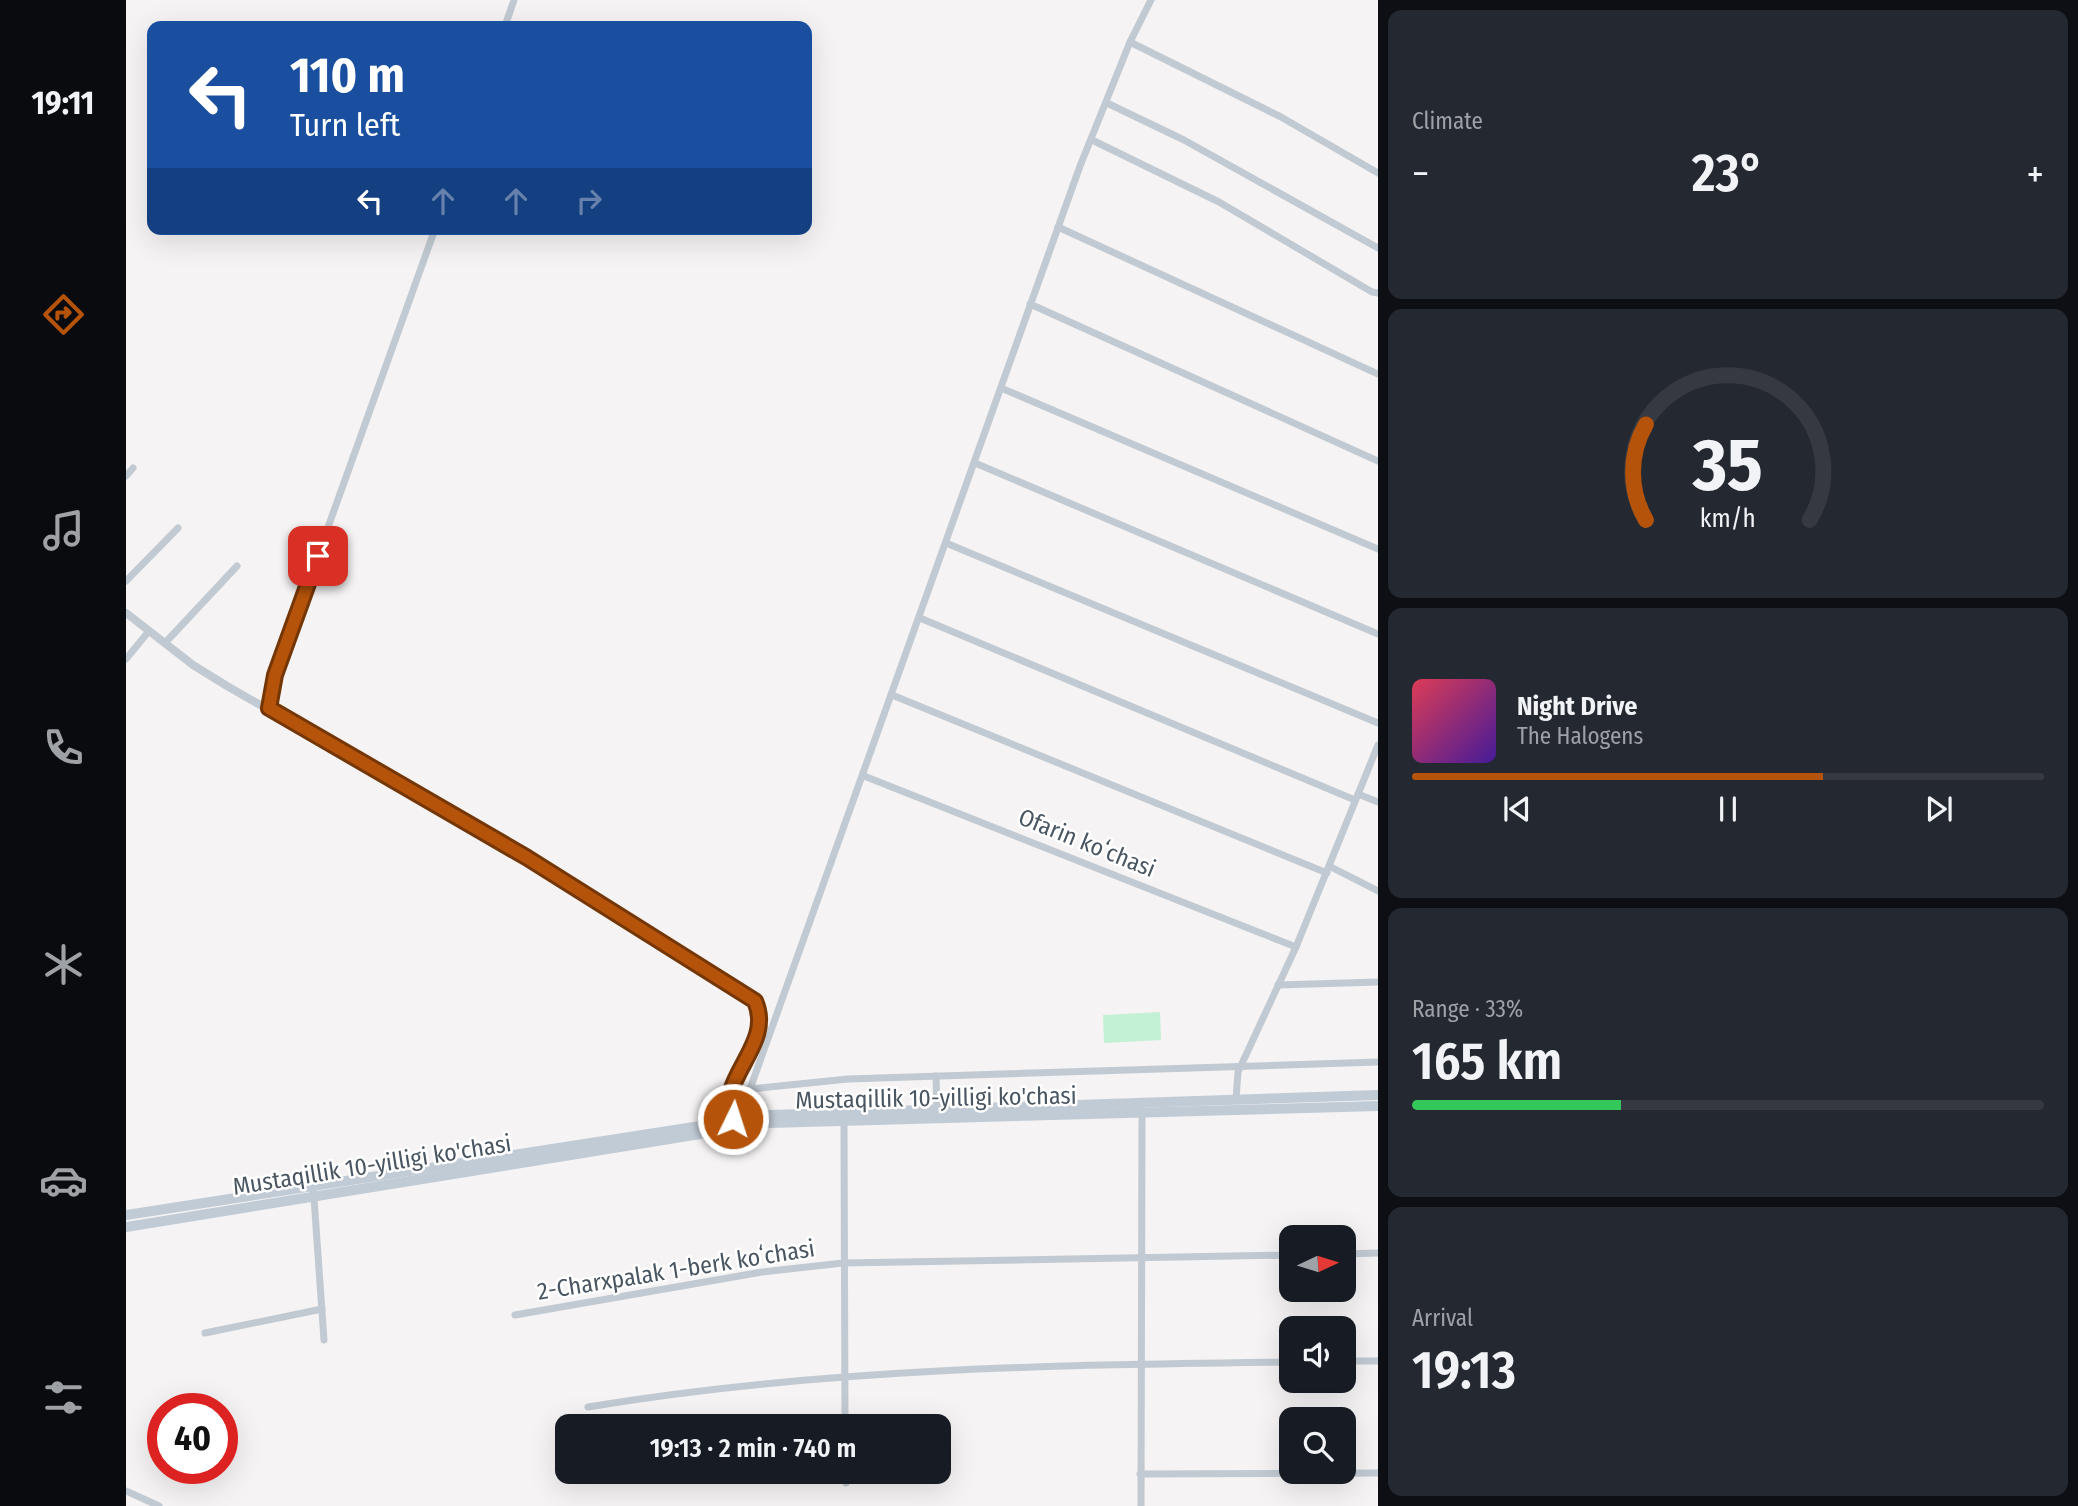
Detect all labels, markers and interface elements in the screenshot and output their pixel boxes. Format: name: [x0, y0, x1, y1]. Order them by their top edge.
text: 110 m: [290, 46, 405, 105]
icon: left: [175, 49, 266, 140]
text: 19:11: [32, 84, 94, 122]
text: Turn left: [290, 106, 400, 144]
text: Climate: [1412, 107, 1483, 135]
text: 23°: [1692, 142, 1764, 205]
text: −: [1412, 151, 1429, 197]
text: +: [2027, 151, 2044, 197]
icon: left: [351, 182, 389, 220]
icon: ahead: [424, 182, 462, 220]
icon: ahead: [497, 182, 535, 220]
icon: right: [570, 182, 608, 220]
icon: directions: [39, 290, 88, 339]
text: 35: [1692, 422, 1763, 509]
text: km/h: [1700, 504, 1756, 534]
icon: music: [39, 506, 88, 555]
pin: [288, 526, 348, 586]
icon: arrive: [299, 537, 337, 575]
text: Night Drive: [1517, 691, 1637, 722]
text: The Halogens: [1517, 722, 1643, 750]
icon: phone: [39, 723, 88, 772]
icon: previous: [1498, 790, 1536, 828]
icon: pause: [1709, 790, 1747, 828]
icon: next: [1920, 790, 1958, 828]
street label: Ofarin koʻchasi: [1014, 803, 1160, 883]
icon: climate: [39, 940, 88, 989]
text: Range · 33%: [1412, 995, 1523, 1023]
text: 165 km: [1412, 1030, 1562, 1093]
position arrow: [696, 1082, 770, 1156]
street label: Mustaqillik 10-yilligi ko'chasi: [795, 1082, 1077, 1114]
street label: Mustaqillik 10-yilligi ko'chasi: [231, 1129, 513, 1201]
icon: car: [39, 1156, 88, 1205]
north arrow: [1279, 1225, 1356, 1302]
map controls: [1279, 1225, 1356, 1484]
street label: 2-Charxpalak 1-berk koʻchasi: [535, 1234, 817, 1306]
text: Arrival: [1412, 1304, 1473, 1332]
button: sound: [1279, 1316, 1356, 1393]
text: 19:13: [1412, 1339, 1516, 1402]
icon: filters: [39, 1373, 88, 1422]
speed limit sign: 40: [147, 1393, 238, 1484]
button: search: [1279, 1407, 1356, 1484]
text: 19:13 · 2 min · 740 m: [650, 1433, 856, 1464]

